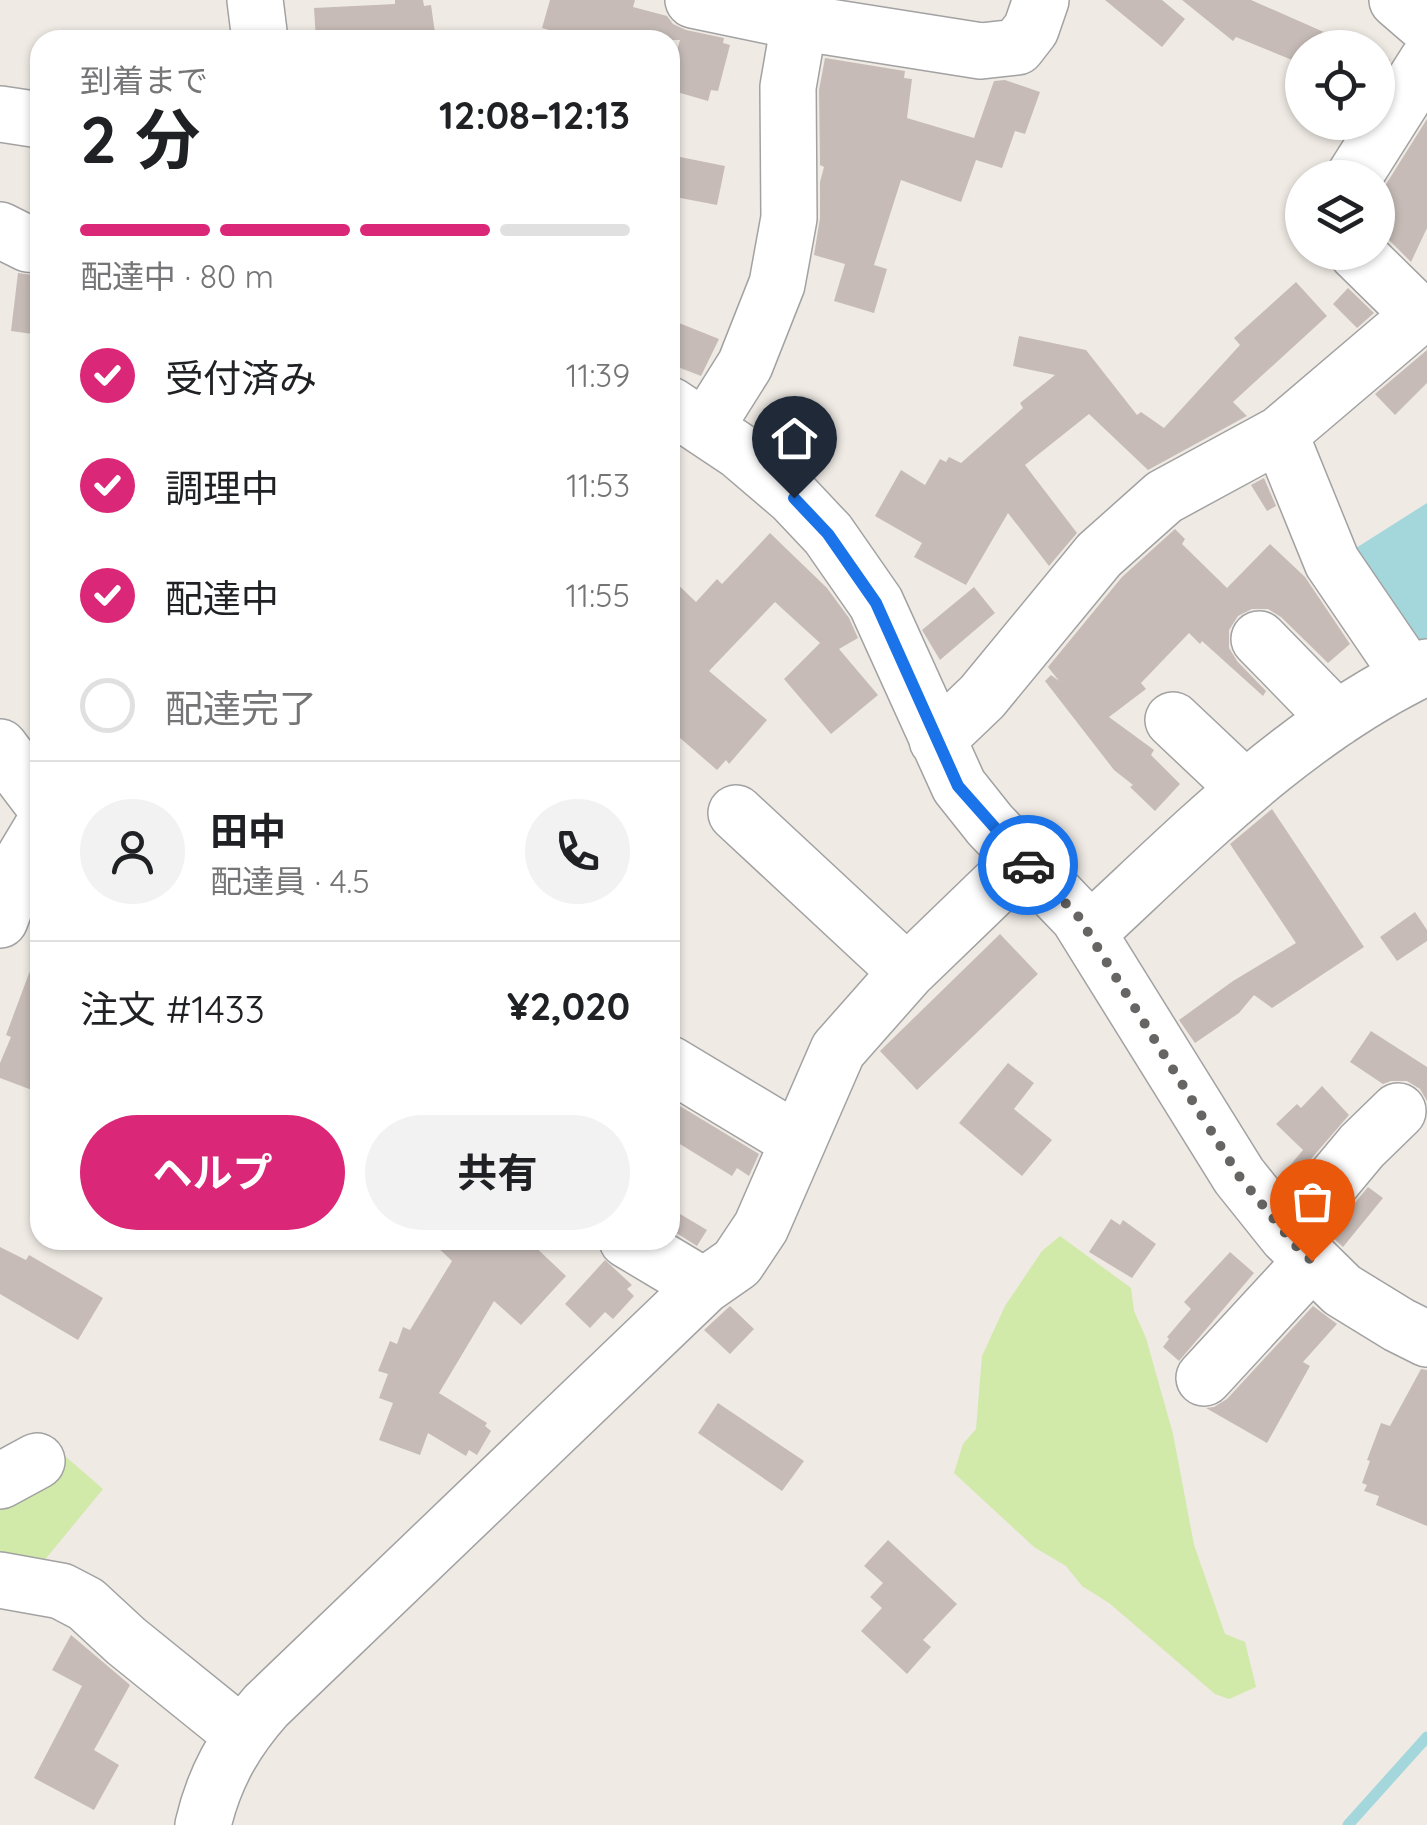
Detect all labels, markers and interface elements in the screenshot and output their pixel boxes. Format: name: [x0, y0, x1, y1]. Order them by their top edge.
map controls: [1285, 30, 1395, 270]
button: locate: [1285, 30, 1395, 140]
text: 到着まで: [80, 60, 208, 100]
text: 12:08–12:13: [439, 91, 630, 139]
text: 2 分: [80, 98, 200, 179]
button: layers: [1285, 160, 1395, 270]
text: 配達中 · 80 m: [80, 256, 274, 296]
icon: check: [80, 348, 135, 403]
text: 受付済み: [165, 354, 317, 402]
text: 11:39: [566, 355, 630, 395]
pin: [752, 396, 837, 499]
icon: home: [767, 411, 822, 466]
icon: check: [80, 458, 135, 513]
text: 調理中: [165, 464, 279, 512]
text: 11:53: [566, 465, 630, 505]
icon: check: [80, 568, 135, 623]
text: 配達中: [165, 574, 279, 622]
text: 11:55: [565, 575, 630, 615]
text: 配達完了: [165, 684, 317, 732]
button: person: [80, 799, 185, 904]
button: phone: [525, 799, 630, 904]
text: 田中: [210, 807, 286, 855]
courier: [978, 815, 1078, 915]
icon: car: [1001, 838, 1056, 893]
text: 配達員 · 4.5: [210, 861, 370, 901]
text: ¥2,020: [507, 982, 630, 1030]
text: 注文 #1433: [80, 985, 265, 1033]
button: ヘルプ: [80, 1115, 345, 1230]
button: 共有: [365, 1115, 630, 1230]
pin: [1270, 1159, 1355, 1262]
icon: bag: [1285, 1174, 1340, 1229]

